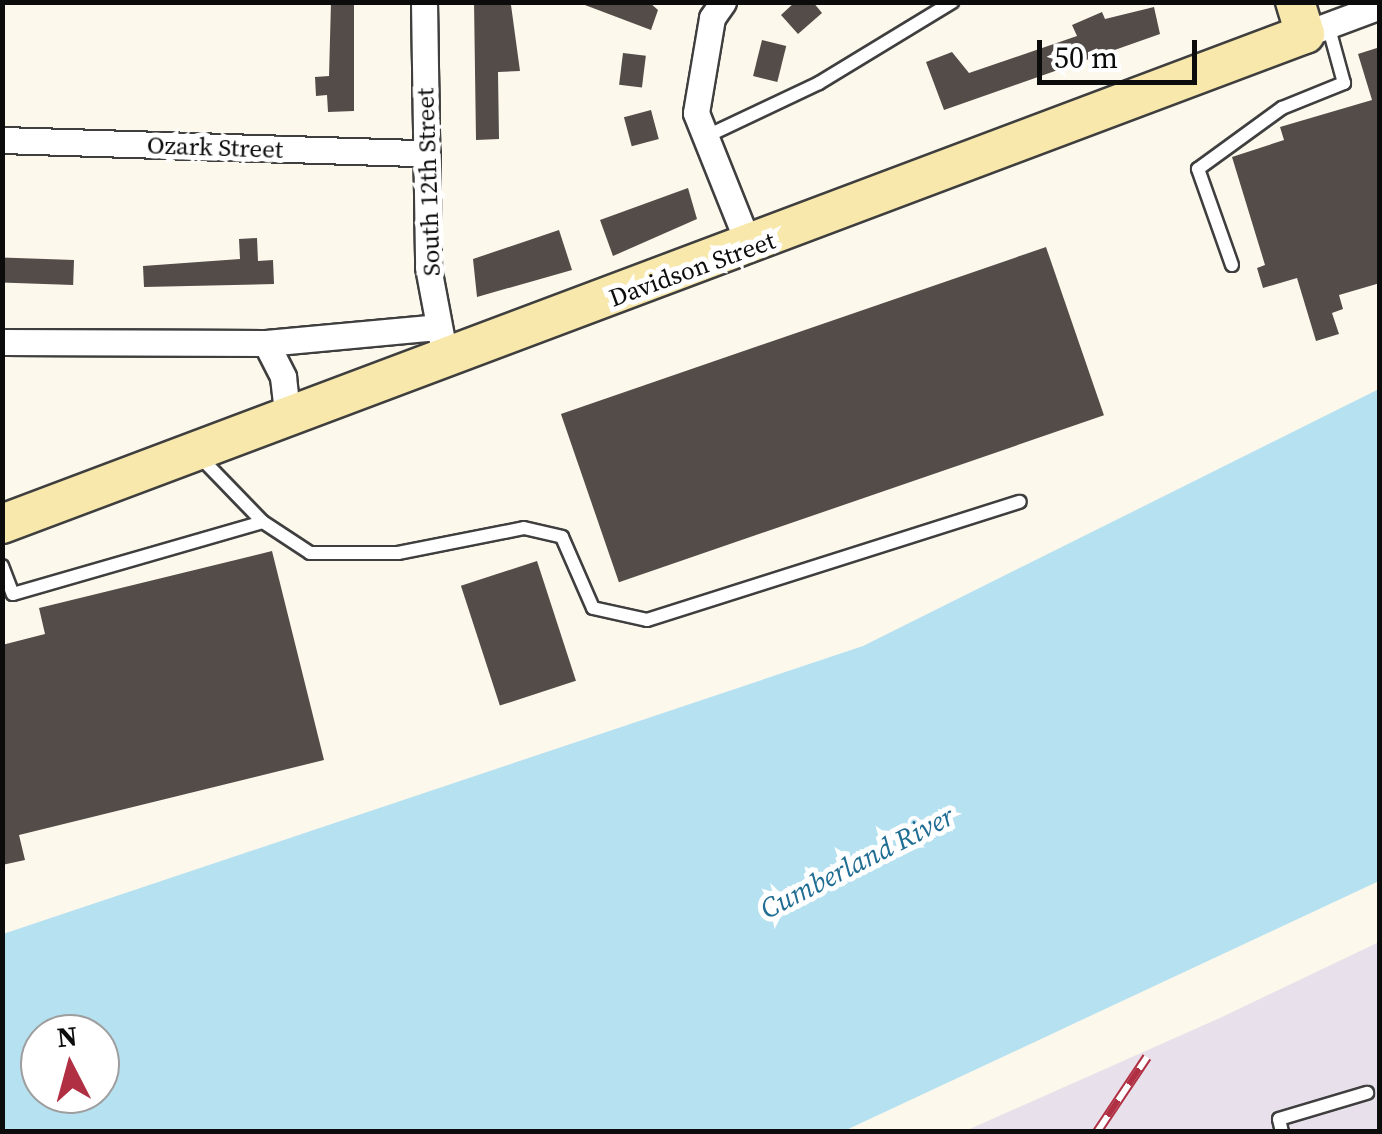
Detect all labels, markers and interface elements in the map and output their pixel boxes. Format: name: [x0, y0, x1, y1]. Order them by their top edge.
scale bar: [1042, 20, 1202, 82]
text: 50 m: [1054, 37, 1118, 78]
street label: South 12th Street: [410, 87, 446, 277]
street label: Ozark Street: [146, 130, 284, 164]
street label: Davidson Street: [605, 225, 779, 313]
water label: Cumberland River: [755, 799, 959, 925]
north arrow: [20, 1014, 120, 1114]
text: N: [55, 1016, 79, 1056]

